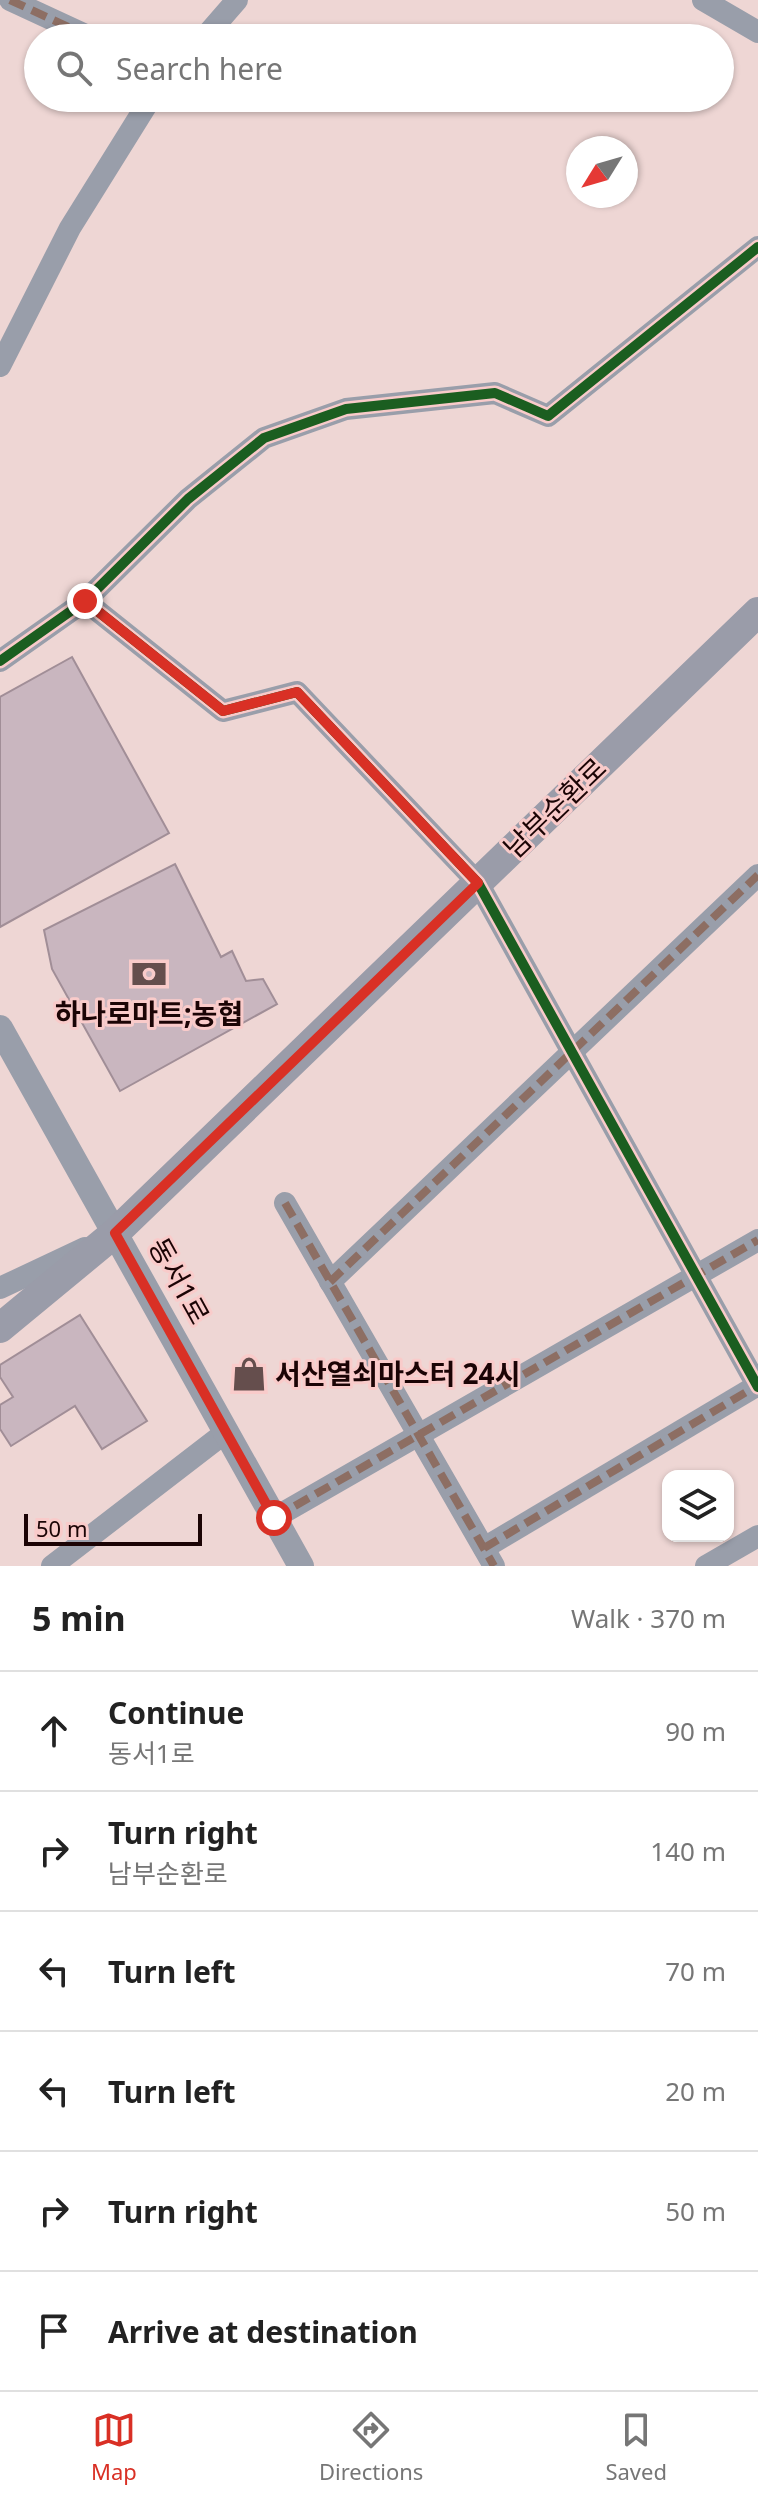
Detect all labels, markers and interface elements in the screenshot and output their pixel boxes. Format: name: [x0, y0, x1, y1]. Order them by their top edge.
search box: [24, 24, 734, 112]
icon: search: [52, 46, 96, 90]
text: Search here: [116, 48, 283, 89]
north arrow: [566, 136, 638, 208]
route end: [67, 583, 103, 619]
street label: 남부순환로: [495, 749, 614, 866]
bank icon: 하나로마트;농협: [130, 955, 168, 993]
place label: 하나로마트;농협: [55, 994, 243, 1032]
street label: 동서1로: [141, 1231, 219, 1331]
place label: 서산열쇠마스터 24시: [275, 1354, 520, 1392]
shop icon: 서산열쇠마스터 24시: [230, 1355, 268, 1393]
map controls: [662, 1470, 734, 1542]
button: layers: [662, 1470, 734, 1542]
route start: [256, 1500, 292, 1536]
scale bar: [24, 1510, 202, 1546]
text: 50 m: [36, 1513, 87, 1543]
text: 5 min: [32, 1595, 126, 1641]
text: Walk · 370 m: [571, 1600, 726, 1636]
text: Continue: [108, 1692, 244, 1733]
icon: ahead: [32, 1709, 76, 1753]
text: 90 m: [665, 1713, 726, 1749]
text: 동서1로: [108, 1735, 195, 1771]
text: Turn right: [108, 1812, 258, 1853]
icon: right: [32, 1829, 76, 1873]
text: 140 m: [650, 1833, 726, 1869]
text: 남부순환로: [108, 1855, 228, 1891]
icon: left: [32, 1949, 76, 1993]
text: Turn left: [108, 1951, 236, 1992]
text: 70 m: [665, 1953, 726, 1989]
icon: left: [32, 2069, 76, 2113]
text: Turn left: [108, 2071, 236, 2112]
text: 20 m: [665, 2073, 726, 2109]
icon: right: [32, 2189, 76, 2233]
text: Turn right: [108, 2191, 258, 2232]
text: 50 m: [665, 2193, 726, 2229]
icon: arrive: [32, 2309, 76, 2353]
text: Arrive at destination: [108, 2311, 418, 2352]
tab: Map: [91, 2408, 137, 2486]
tab: Directions: [319, 2408, 423, 2486]
tab: Saved: [605, 2408, 667, 2486]

